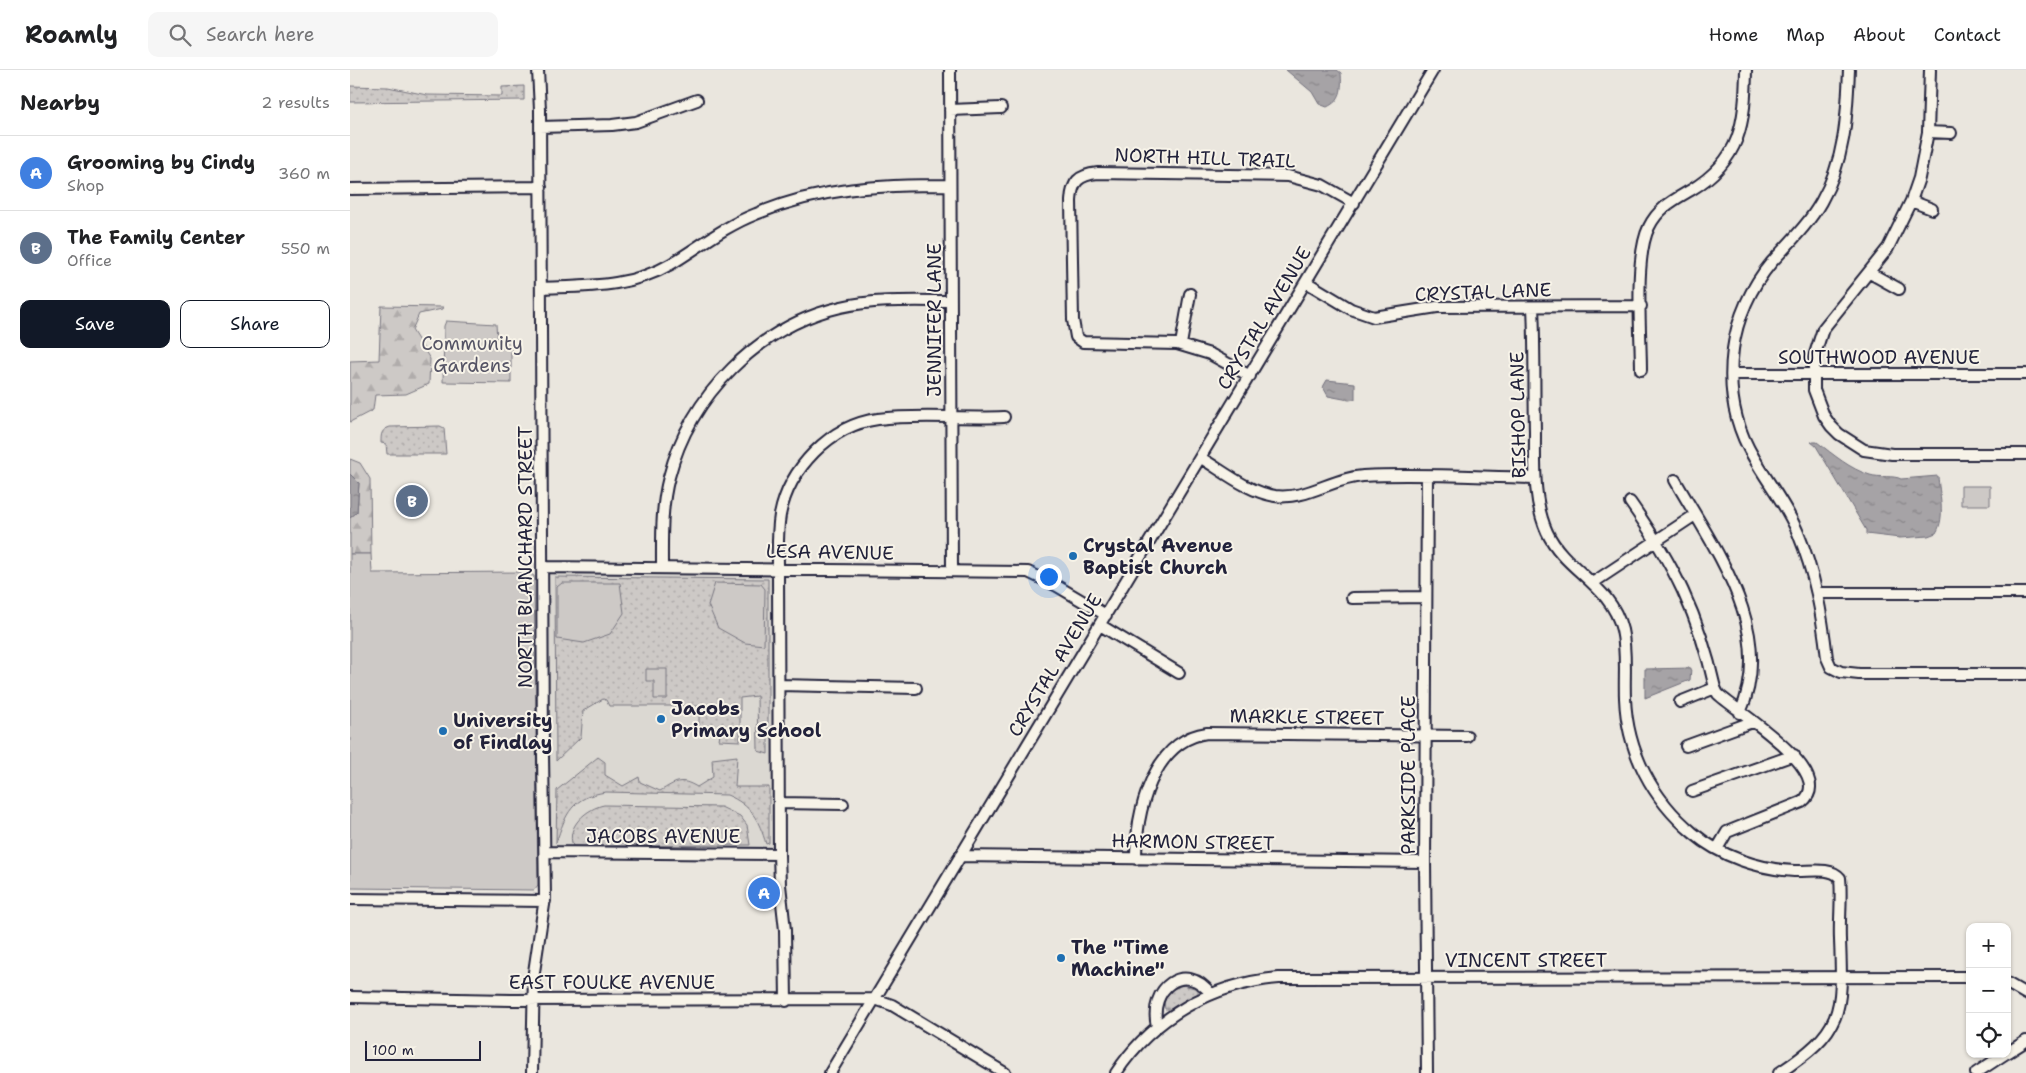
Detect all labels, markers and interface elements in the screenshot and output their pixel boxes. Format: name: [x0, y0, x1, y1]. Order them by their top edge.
search box: [148, 12, 498, 57]
text: Roamly: [25, 19, 118, 51]
icon: search: [166, 21, 194, 49]
text: Search here: [206, 22, 315, 47]
text: Home: [1709, 23, 1758, 47]
text: Map: [1786, 23, 1825, 47]
text: About: [1853, 23, 1906, 47]
text: Contact: [1934, 23, 2001, 47]
text: Nearby: [20, 89, 100, 117]
text: 2 results: [261, 92, 330, 113]
street label: NORTH HILL TRAIL: [1114, 142, 1296, 174]
text: Grooming by Cindy: [67, 150, 255, 175]
text: A: [30, 163, 42, 184]
text: 360 m: [278, 163, 330, 184]
text: Shop: [67, 175, 104, 196]
text: The Family Center: [67, 225, 245, 250]
text: B: [31, 238, 41, 259]
text: 550 m: [281, 238, 330, 259]
street label: CRYSTAL AVENUE: [1211, 242, 1317, 394]
street label: JENNIFER LANE: [922, 243, 947, 397]
text: Office: [67, 250, 112, 271]
street label: CRYSTAL LANE: [1414, 277, 1552, 307]
button: Save: [20, 300, 170, 348]
button: Share: [180, 300, 330, 348]
park label: Community Gardens: [421, 331, 523, 378]
street label: SOUTHWOOD AVENUE: [1778, 345, 1980, 370]
street label: BISHOP LANE: [1504, 351, 1532, 479]
street label: NORTH BLANCHARD STREET: [513, 425, 538, 688]
pin: B: [396, 482, 428, 520]
place label: Crystal Avenue Baptist Church: [1083, 533, 1233, 580]
street label: LESA AVENUE: [766, 538, 894, 566]
marker: Crystal Avenue Baptist Church: [1067, 550, 1079, 562]
your location: [1036, 564, 1062, 590]
street label: CRYSTAL AVENUE: [1002, 589, 1108, 741]
street label: PARKSIDE PLACE: [1396, 695, 1421, 855]
place label: Jacobs Primary School: [671, 696, 822, 743]
street label: MARKLE STREET: [1229, 703, 1385, 731]
place label: University of Findlay: [453, 708, 553, 755]
marker: Jacobs Primary School: [655, 713, 667, 725]
marker: University of Findlay: [437, 725, 449, 737]
street label: JACOBS AVENUE: [586, 824, 740, 849]
street label: HARMON STREET: [1111, 828, 1275, 856]
pin: A: [748, 874, 780, 912]
map controls: [1966, 923, 2011, 1058]
button: +: [1966, 923, 2011, 968]
place label: The "Time Machine": [1071, 935, 1169, 982]
street label: VINCENT STREET: [1445, 948, 1608, 973]
marker: The "Time Machine": [1055, 952, 1067, 964]
button: −: [1966, 968, 2011, 1013]
street label: EAST FOULKE AVENUE: [509, 970, 715, 995]
button: locate: [1966, 1013, 2011, 1058]
scale bar: [365, 1038, 481, 1061]
text: 100 m: [372, 1041, 414, 1059]

